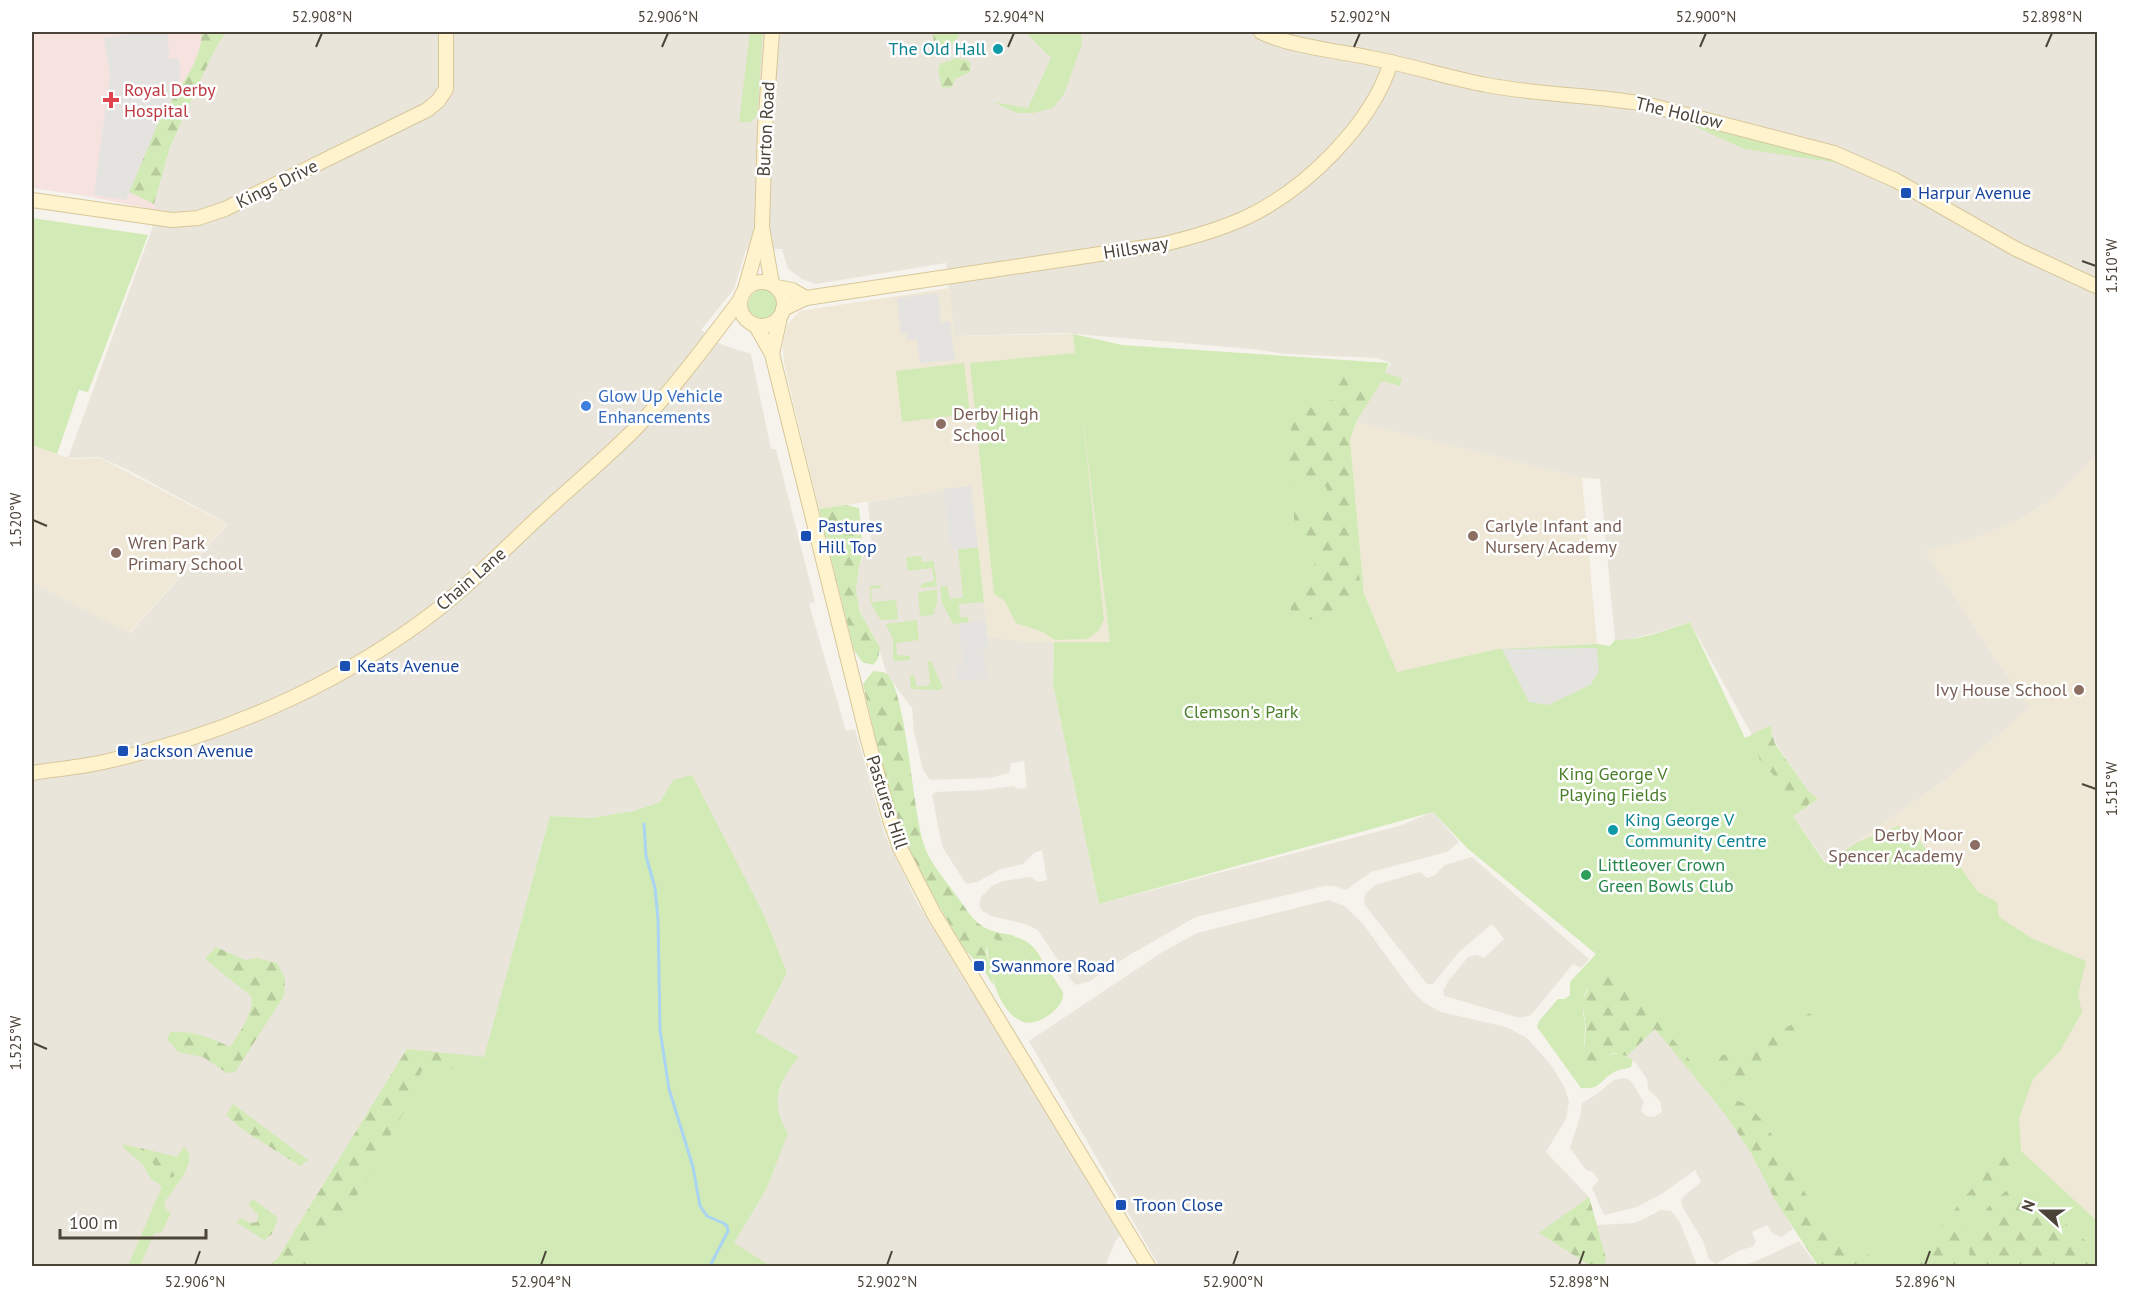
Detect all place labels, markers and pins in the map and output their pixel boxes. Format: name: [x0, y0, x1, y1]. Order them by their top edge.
place label: The Old Hall: [889, 37, 987, 60]
marker: The Old Hall: [991, 42, 1005, 56]
place label: Royal Derby Hospital: [124, 78, 216, 122]
marker: Royal Derby Hospital: [102, 91, 120, 109]
place label: Harpur Avenue: [1918, 181, 2031, 204]
marker: Harpur Avenue: [1899, 186, 1913, 200]
place label: Glow Up Vehicle Enhancements: [598, 384, 723, 428]
marker: Glow Up Vehicle Enhancements: [579, 399, 593, 413]
place label: Derby High School: [953, 402, 1039, 446]
marker: Derby High School: [934, 417, 948, 431]
place label: Pastures Hill Top: [818, 514, 883, 558]
place label: Carlyle Infant and Nursery Academy: [1485, 514, 1622, 558]
marker: Pastures Hill Top: [799, 529, 813, 543]
marker: Carlyle Infant and Nursery Academy: [1466, 529, 1480, 543]
place label: Wren Park Primary School: [128, 531, 243, 575]
marker: Wren Park Primary School: [109, 546, 123, 560]
place label: Keats Avenue: [357, 654, 459, 677]
marker: Keats Avenue: [338, 659, 352, 673]
place label: Ivy House School: [1935, 678, 2068, 701]
marker: Ivy House School: [2072, 683, 2086, 697]
place label: Jackson Avenue: [134, 739, 253, 762]
marker: Jackson Avenue: [116, 744, 130, 758]
place label: King George V Community Centre: [1625, 808, 1767, 852]
marker: King George V Community Centre: [1606, 823, 1620, 837]
place label: Derby Moor Spencer Academy: [1828, 823, 1964, 867]
marker: Derby Moor Spencer Academy: [1968, 838, 1982, 852]
place label: Littleover Crown Green Bowls Club: [1598, 853, 1734, 897]
marker: Littleover Crown Green Bowls Club: [1579, 868, 1593, 882]
place label: Swanmore Road: [991, 954, 1115, 977]
marker: Swanmore Road: [972, 959, 986, 973]
place label: Troon Close: [1133, 1193, 1223, 1216]
marker: Troon Close: [1114, 1198, 1128, 1212]

